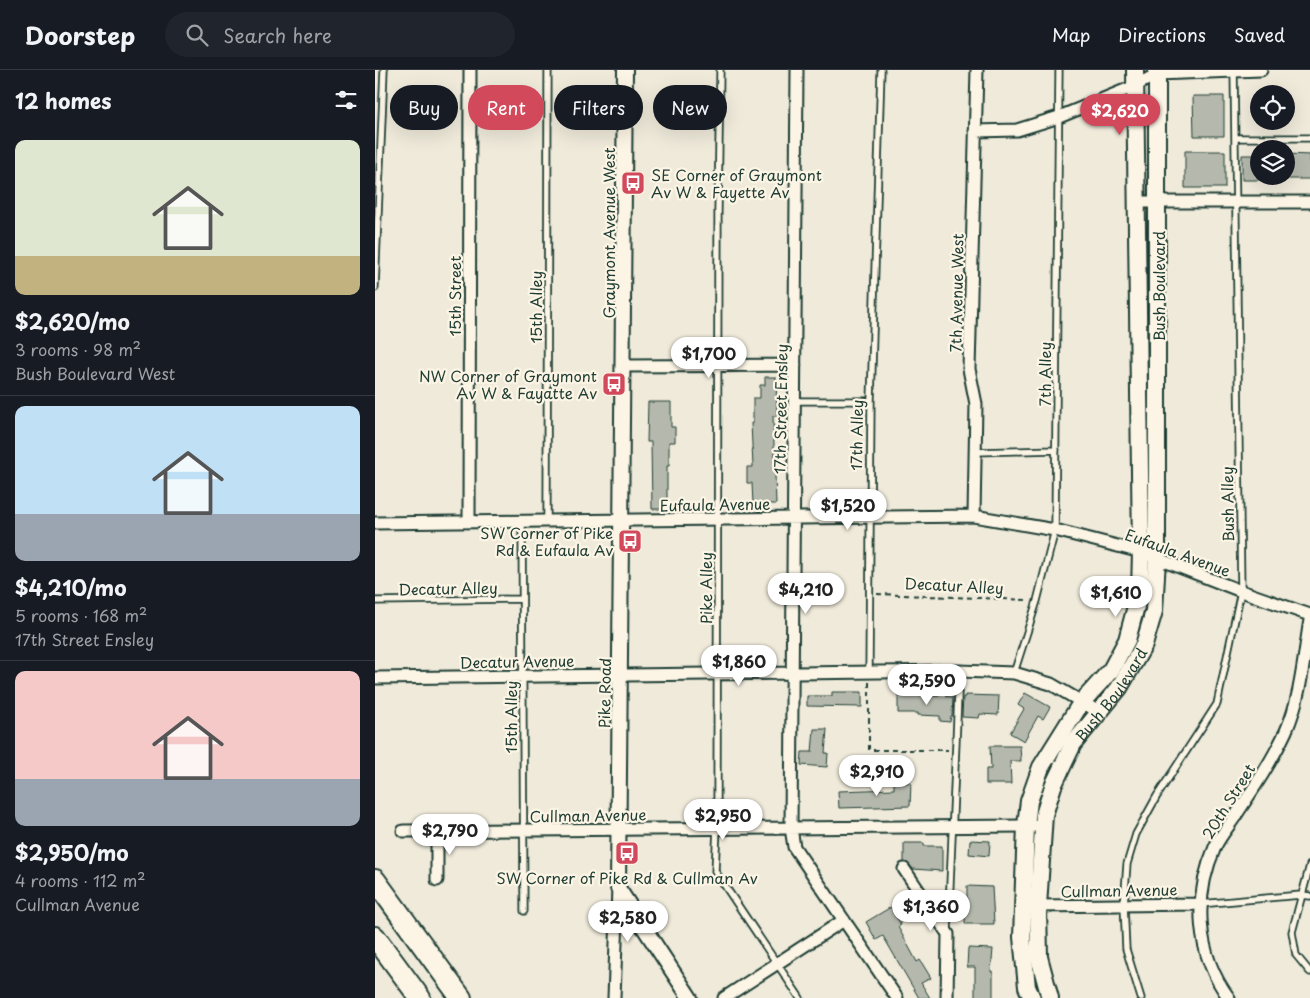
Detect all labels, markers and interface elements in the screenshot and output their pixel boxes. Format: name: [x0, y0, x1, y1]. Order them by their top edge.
search box: [165, 12, 515, 57]
text: Doorstep: [25, 17, 135, 53]
icon: search: [183, 21, 211, 49]
text: Search here: [223, 21, 332, 49]
text: Map: [1052, 21, 1090, 48]
text: Directions: [1118, 21, 1206, 48]
text: Saved: [1234, 21, 1285, 48]
text: 12 homes: [15, 84, 112, 116]
chip: Buy: [390, 85, 458, 130]
chip: Rent: [468, 85, 544, 130]
chip: Filters: [554, 85, 643, 130]
chip: New: [653, 85, 727, 130]
map controls: [1250, 85, 1295, 185]
button: locate: [1250, 85, 1295, 130]
icon: filters: [332, 86, 360, 114]
pin: $2,620: [1079, 93, 1161, 136]
text: $2,620: [1091, 98, 1149, 122]
button: layers: [1250, 140, 1295, 185]
street label: Graymont Avenue West: [597, 147, 620, 319]
place label: SE Corner of Graymont Av W & Fayette Av: [651, 163, 822, 203]
bus stop icon: SE Corner of Graymont Av W & Fayette Av: [620, 170, 646, 196]
icon: home: [143, 173, 233, 263]
street label: Bush Boulevard: [1147, 231, 1170, 341]
street label: 7th Avenue West: [943, 233, 969, 353]
street label: 15th Street: [443, 256, 466, 336]
street label: 15th Alley: [524, 271, 547, 343]
text: $2,620/mo: [15, 305, 130, 337]
pin: $1,700: [668, 336, 750, 379]
text: 3 rooms · 98 m²: [15, 337, 141, 361]
text: $1,700: [682, 341, 736, 365]
street label: 7th Alley: [1033, 342, 1056, 406]
street label: 17th Street Ensley: [767, 344, 793, 474]
text: Bush Boulevard West: [15, 361, 175, 385]
place label: NW Corner of Graymont Av W & Fayatte Av: [419, 364, 597, 404]
bus stop icon: NW Corner of Graymont Av W & Fayatte Av: [601, 371, 627, 397]
street label: 17th Alley: [844, 399, 868, 471]
icon: home: [143, 438, 233, 528]
street label: Bush Alley: [1215, 466, 1239, 542]
pin: $1,520: [807, 488, 889, 531]
street label: Eufaula Avenue: [659, 492, 771, 516]
text: $1,520: [821, 493, 875, 517]
place label: SW Corner of Pike Rd & Eufaula Av: [480, 521, 613, 561]
street label: Eufaula Avenue: [1122, 522, 1234, 582]
bus stop icon: SW Corner of Pike Rd & Eufaula Av: [617, 528, 643, 554]
street label: Pike Alley: [694, 552, 717, 624]
text: $4,210/mo: [15, 571, 127, 603]
street label: Decatur Alley: [904, 571, 1004, 599]
pin: $4,210: [765, 572, 847, 615]
street label: Decatur Alley: [398, 576, 498, 600]
pin: $1,610: [1075, 576, 1157, 618]
text: $4,210: [779, 577, 833, 601]
text: $1,610: [1091, 580, 1142, 604]
text: 5 rooms · 168 m²: [15, 603, 147, 627]
text: 17th Street Ensley: [15, 627, 154, 651]
street label: Bush Boulevard: [1069, 643, 1152, 746]
pin: $1,860: [698, 644, 780, 687]
street label: Decatur Avenue: [460, 649, 574, 673]
text: $1,860: [712, 649, 766, 673]
street label: Pike Road: [592, 658, 616, 728]
pin: $2,590: [886, 664, 968, 706]
text: $2,590: [898, 668, 956, 692]
street label: 15th Alley: [499, 681, 522, 753]
icon: home: [143, 703, 233, 793]
pin: $2,910: [836, 754, 918, 797]
text: $2,910: [850, 759, 904, 783]
street label: 20th Street: [1196, 759, 1260, 843]
pin: $2,950: [682, 798, 764, 841]
street label: Cullman Avenue: [529, 802, 647, 828]
text: $2,950: [695, 803, 751, 827]
pin: $2,790: [409, 814, 491, 856]
text: $2,790: [422, 818, 478, 842]
text: $2,950/mo: [15, 836, 129, 868]
bus stop icon: SW Corner of Pike Rd & Cullman Av: [614, 840, 640, 866]
place label: SW Corner of Pike Rd & Cullman Av: [496, 866, 758, 889]
text: 4 rooms · 112 m²: [15, 868, 145, 892]
street label: Cullman Avenue: [1060, 877, 1178, 903]
pin: $1,360: [890, 890, 972, 932]
text: Cullman Avenue: [15, 892, 140, 916]
text: $1,360: [903, 894, 959, 918]
pin: $2,580: [587, 900, 669, 943]
text: $2,580: [599, 905, 657, 929]

